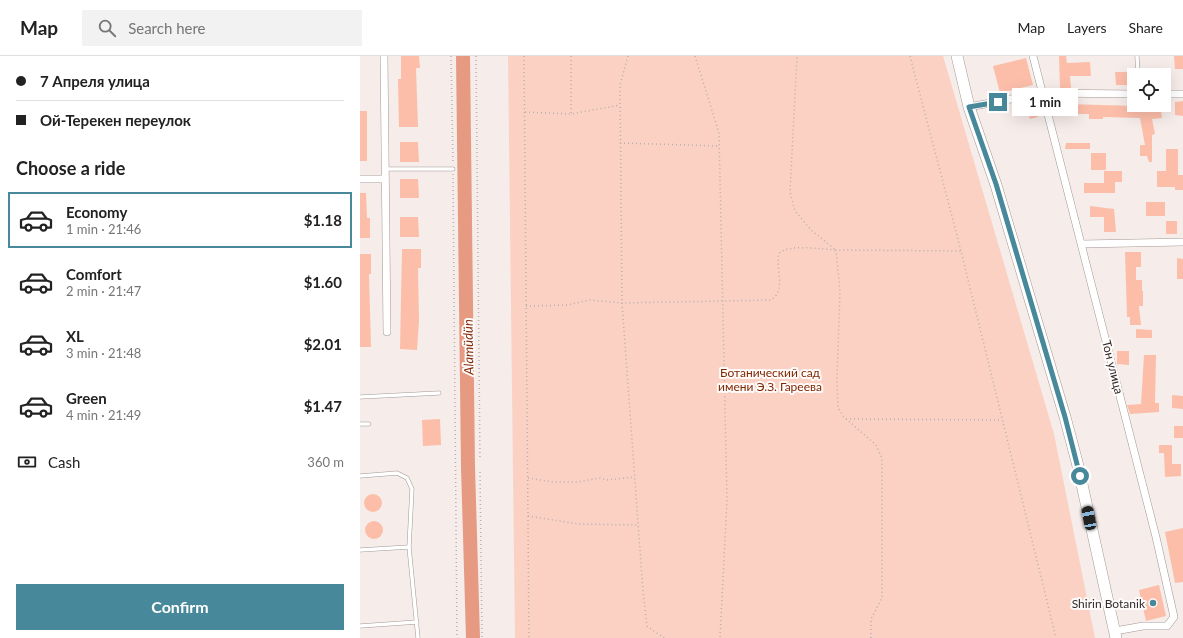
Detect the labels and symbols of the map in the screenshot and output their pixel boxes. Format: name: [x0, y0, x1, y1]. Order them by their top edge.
callout: 1 min: [1012, 88, 1078, 116]
route end: [989, 93, 1007, 111]
water label: Alamüdün: [460, 319, 477, 376]
street label: Тон улица: [1099, 338, 1127, 396]
park label: Ботанический сад имени Э.З. Гареева: [718, 365, 822, 394]
route start: [1071, 467, 1089, 485]
car: [1081, 505, 1097, 531]
place label: Shirin Botanik: [1072, 596, 1146, 611]
marker: Shirin Botanik: [1148, 598, 1158, 608]

